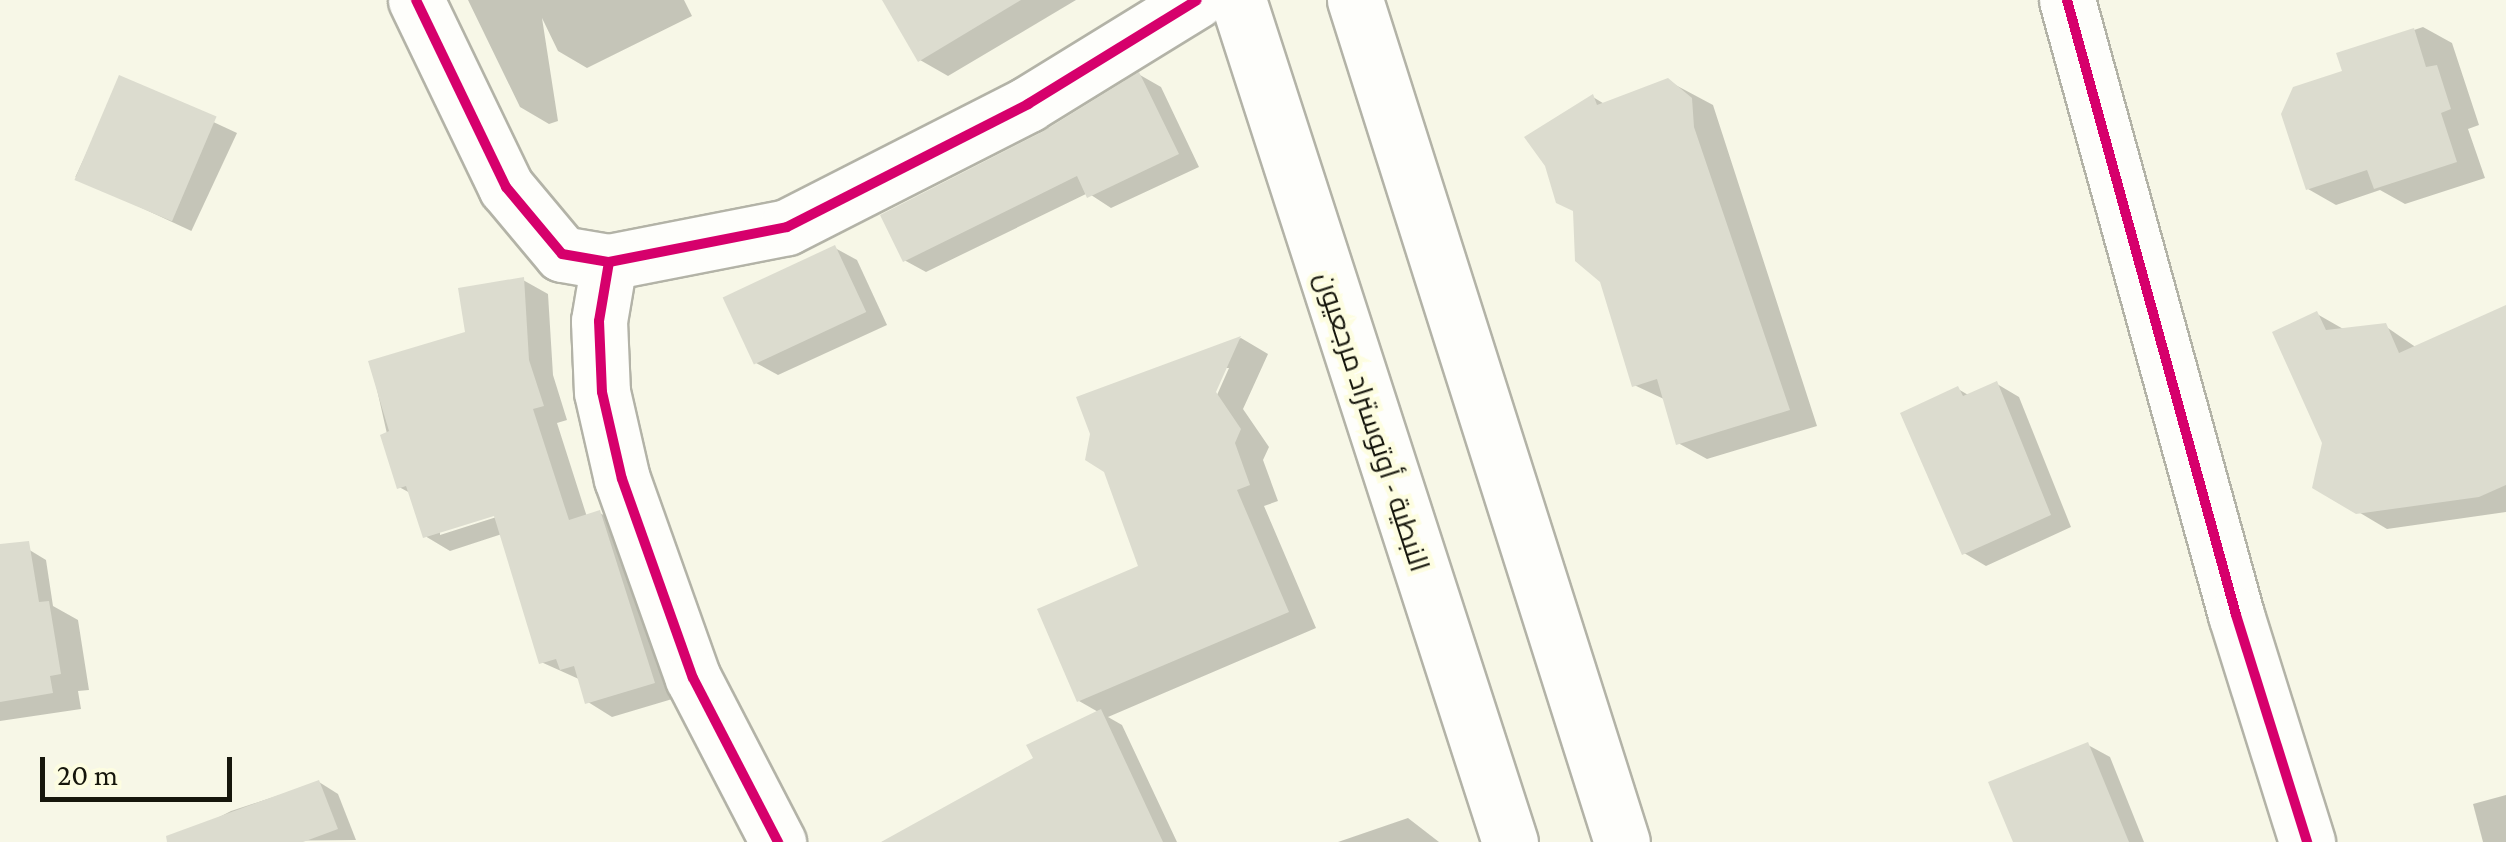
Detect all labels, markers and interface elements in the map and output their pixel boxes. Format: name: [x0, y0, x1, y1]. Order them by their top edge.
street label: النبطية - أوتوستراد مرجعيون: [1308, 268, 1436, 576]
scale bar: [45, 737, 238, 799]
text: 20 m: [57, 758, 118, 791]

